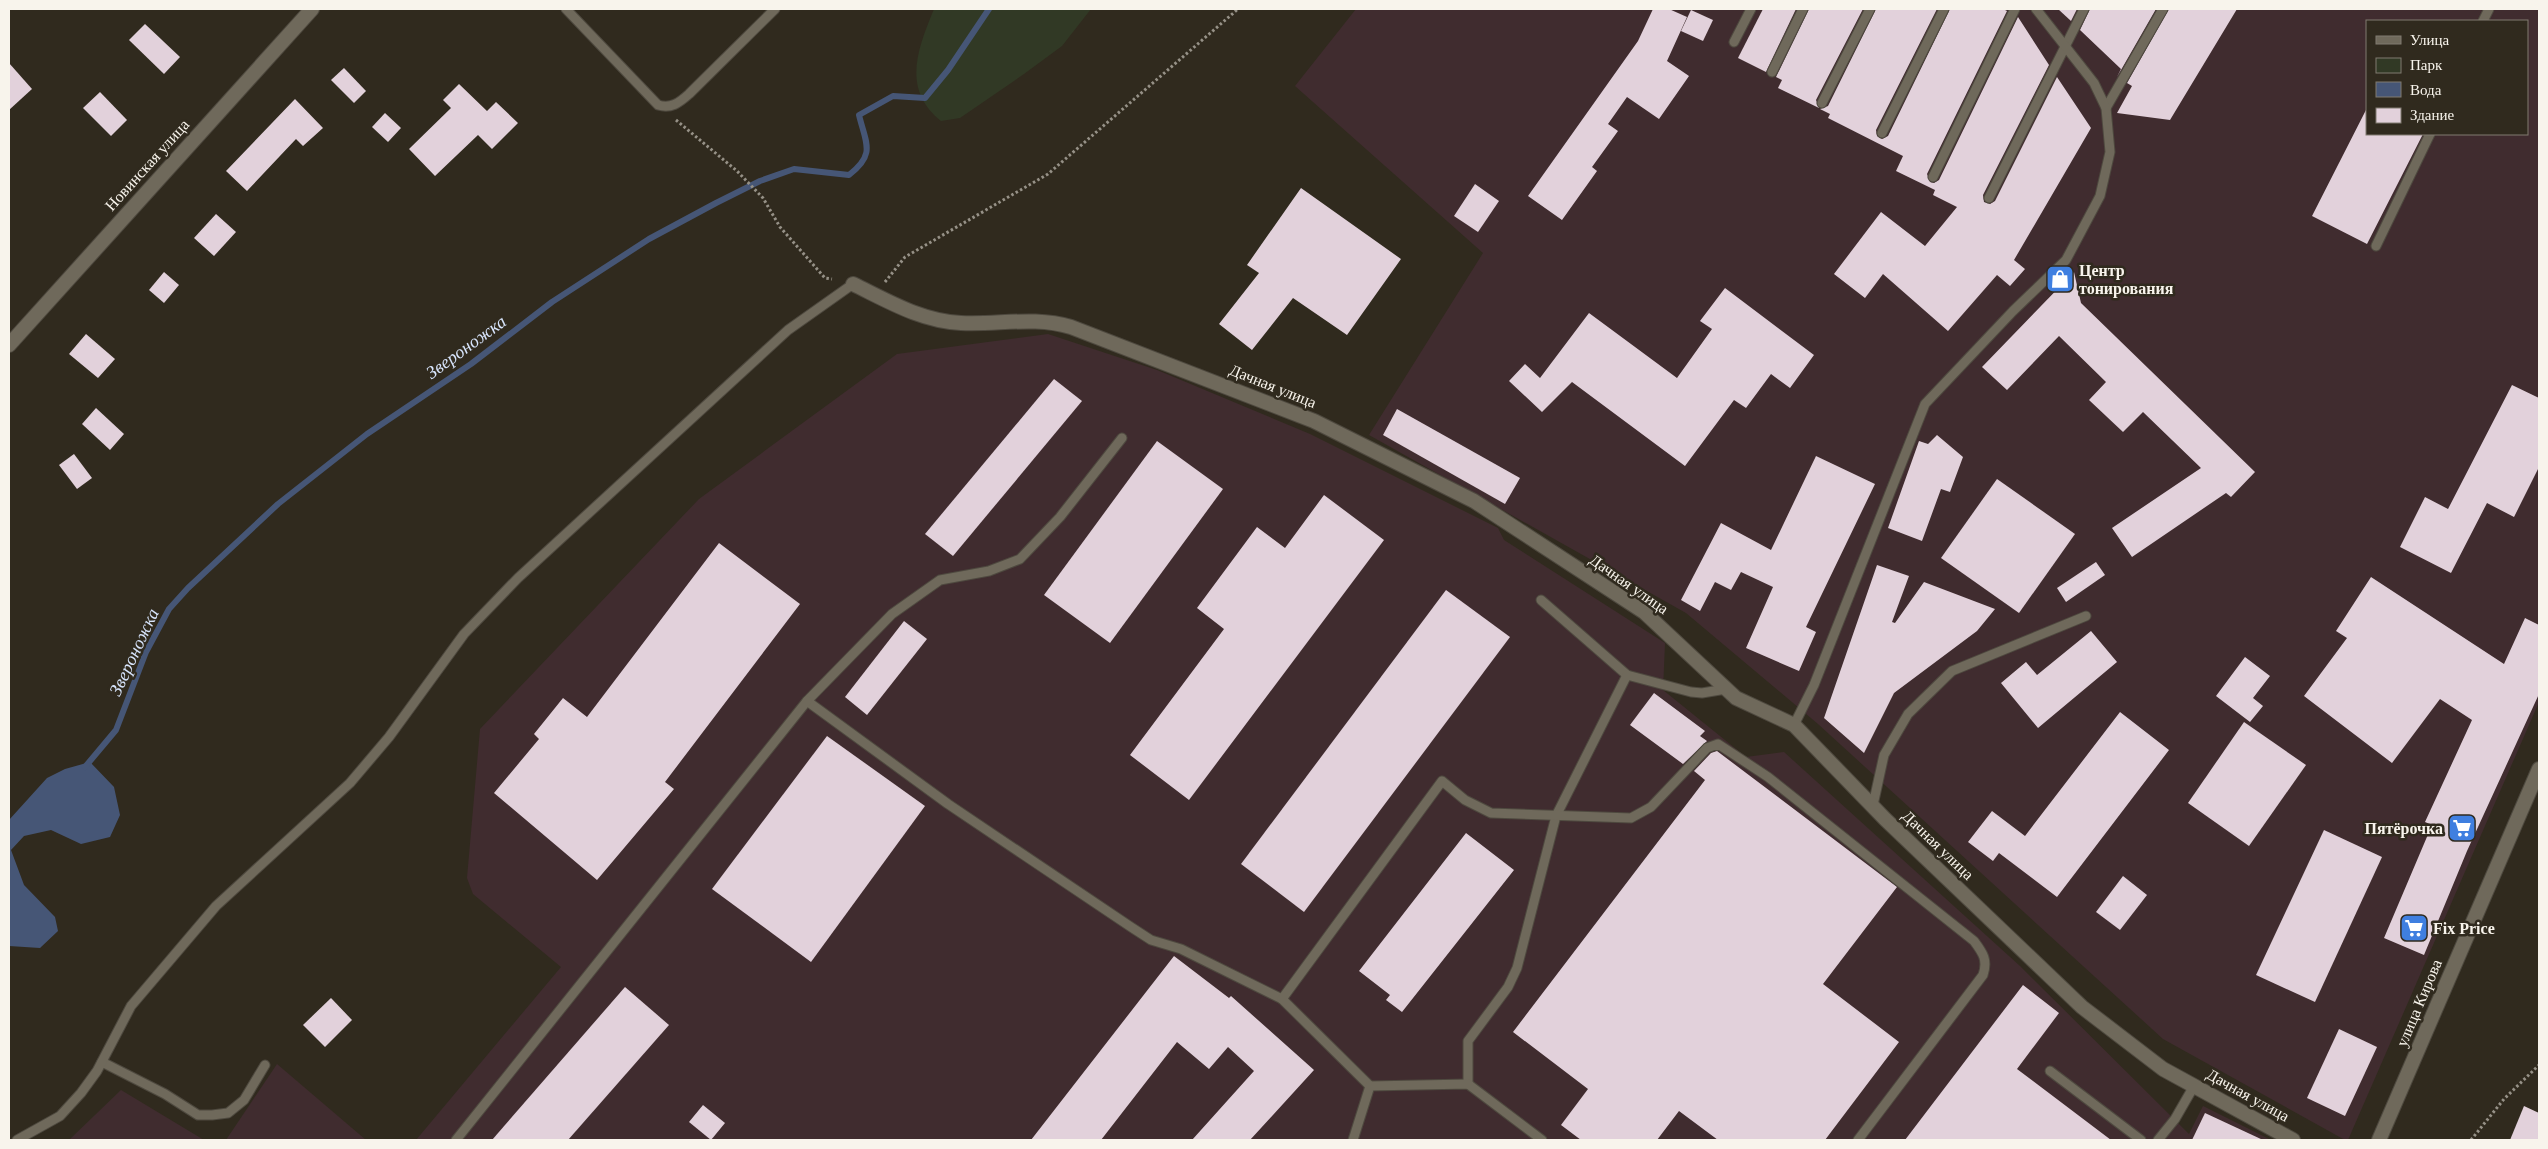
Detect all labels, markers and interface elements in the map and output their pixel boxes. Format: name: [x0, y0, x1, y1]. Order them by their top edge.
legend: [2366, 20, 2528, 135]
text: Улица: [2410, 32, 2449, 48]
text: Парк: [2410, 57, 2443, 73]
text: Вода: [2410, 82, 2442, 98]
text: Здание: [2410, 107, 2454, 123]
street label: Новинская улица: [102, 116, 193, 215]
place label: Центр тонирования: [2079, 262, 2174, 298]
shop icon: Центр тонирования: [2045, 264, 2075, 294]
water label: Звероножка: [422, 311, 510, 383]
street label: Дачная улица: [1227, 361, 1319, 412]
street label: Дачная улица: [1586, 551, 1672, 618]
water label: Звероножка: [105, 605, 163, 699]
street label: Дачная улица: [1898, 807, 1977, 884]
supermarket icon: Пятёрочка: [2447, 813, 2477, 843]
place label: Пятёрочка: [2364, 820, 2443, 838]
supermarket icon: Fix Price: [2399, 913, 2429, 943]
place label: Fix Price: [2433, 920, 2495, 937]
street label: улица Кирова: [2393, 957, 2446, 1050]
street label: Дачная улица: [2203, 1065, 2292, 1126]

